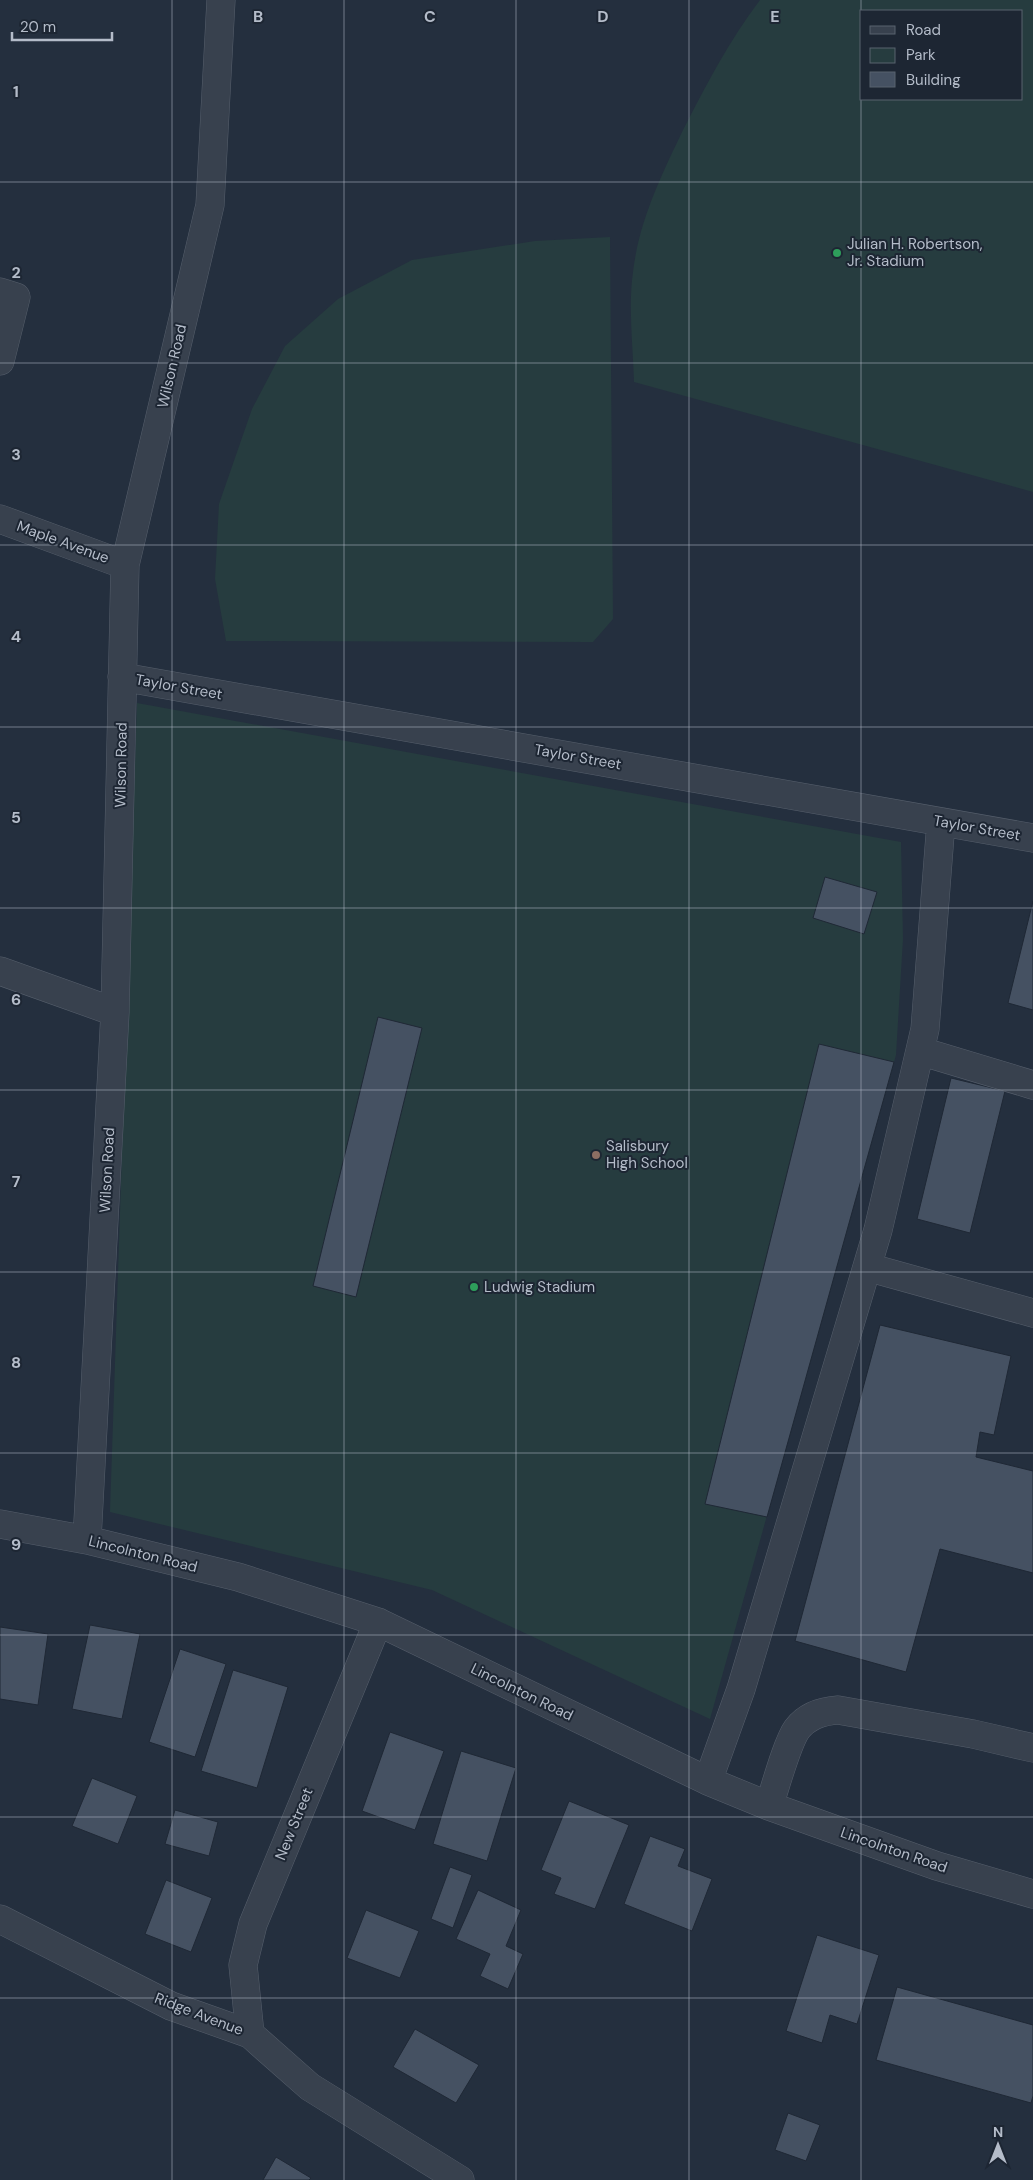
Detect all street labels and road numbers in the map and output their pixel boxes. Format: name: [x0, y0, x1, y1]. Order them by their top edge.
street label: Wilson Road: [153, 322, 191, 410]
street label: Maple Avenue: [14, 516, 112, 568]
street label: Taylor Street: [134, 670, 224, 704]
street label: Wilson Road: [110, 722, 132, 808]
street label: Taylor Street: [533, 740, 623, 774]
street label: Taylor Street: [932, 811, 1022, 845]
street label: Wilson Road: [95, 1127, 119, 1213]
street label: Lincolnton Road: [86, 1531, 200, 1577]
street label: Lincolnton Road: [467, 1659, 577, 1725]
street label: New Street: [270, 1785, 318, 1863]
street label: Lincolnton Road: [838, 1822, 950, 1878]
street label: Ridge Avenue: [152, 1988, 246, 2040]

